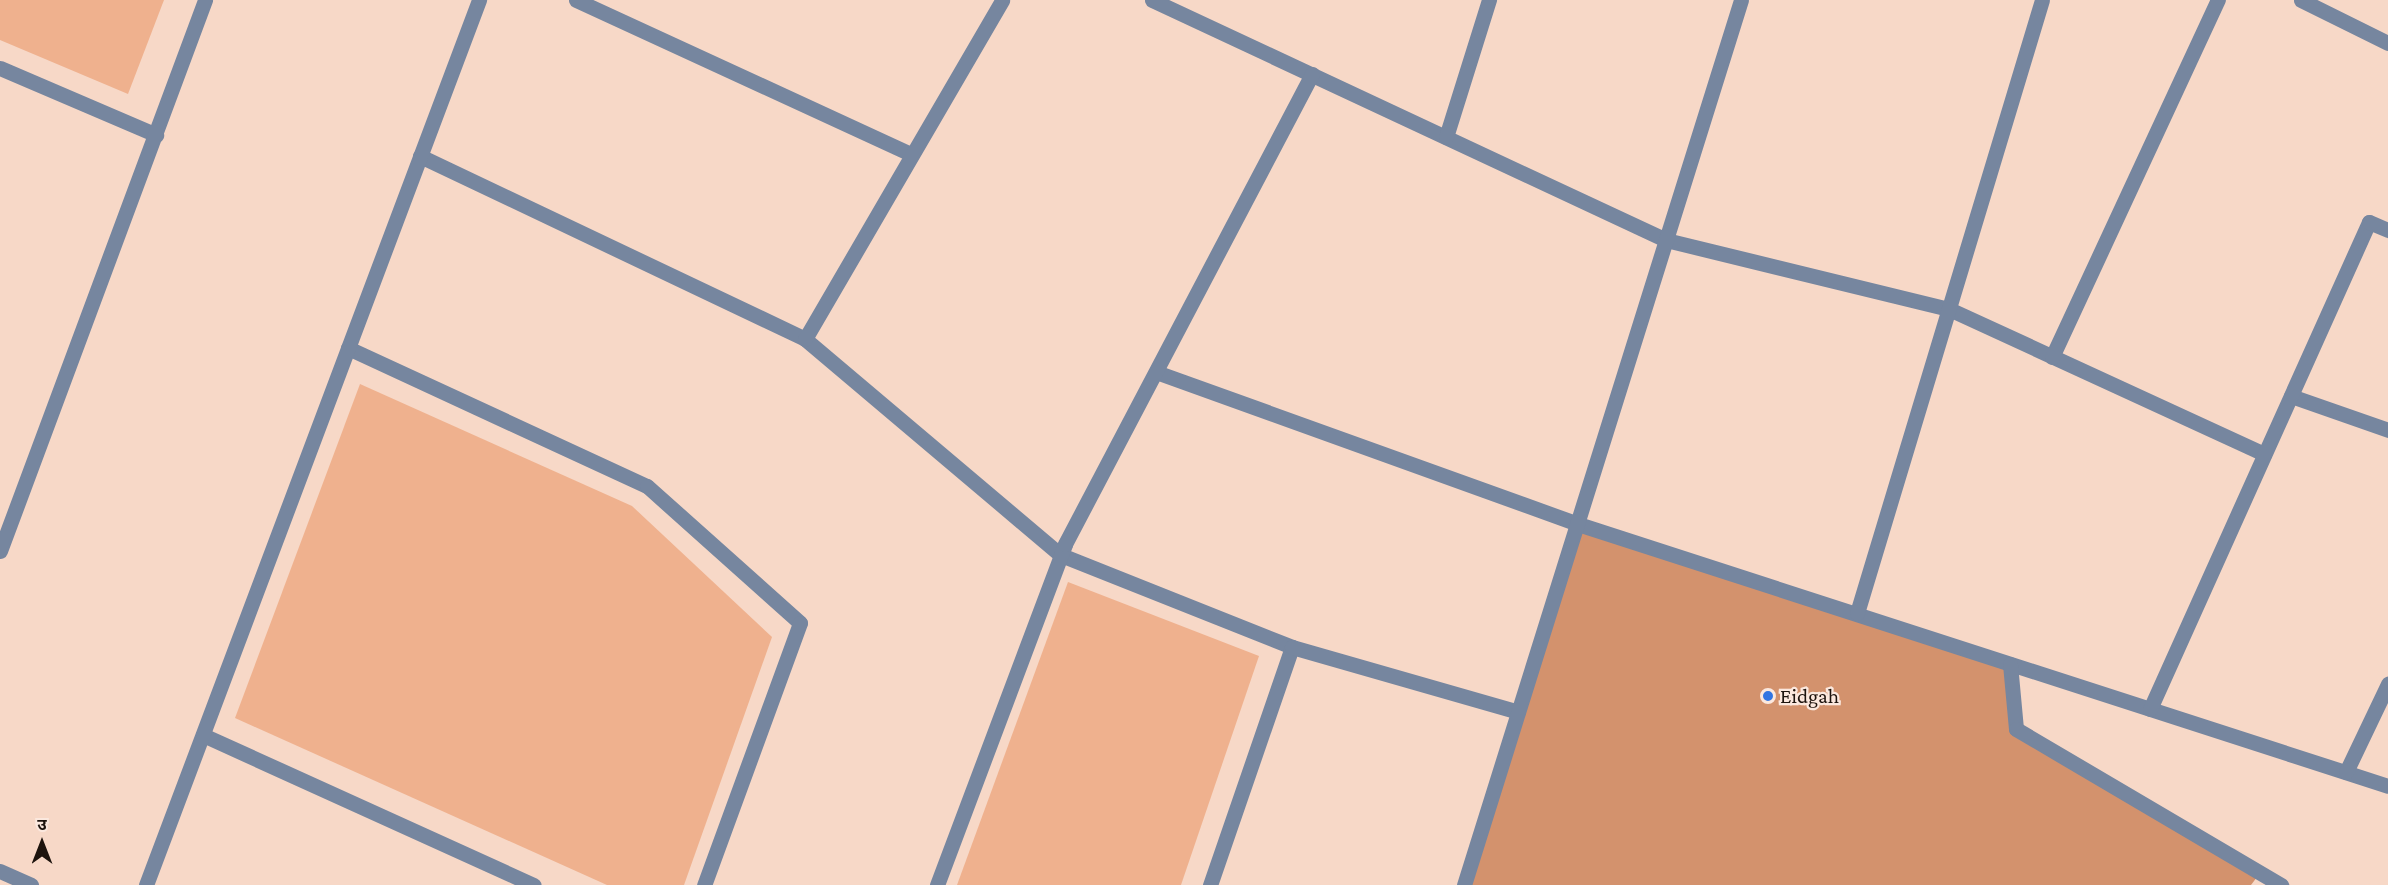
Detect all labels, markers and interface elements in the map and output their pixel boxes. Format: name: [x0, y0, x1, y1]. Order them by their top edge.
place label: Eidgah: [1780, 683, 1839, 709]
marker: Eidgah: [1761, 689, 1775, 703]
north arrow: [12, 813, 72, 873]
text: उ: [37, 816, 47, 833]

